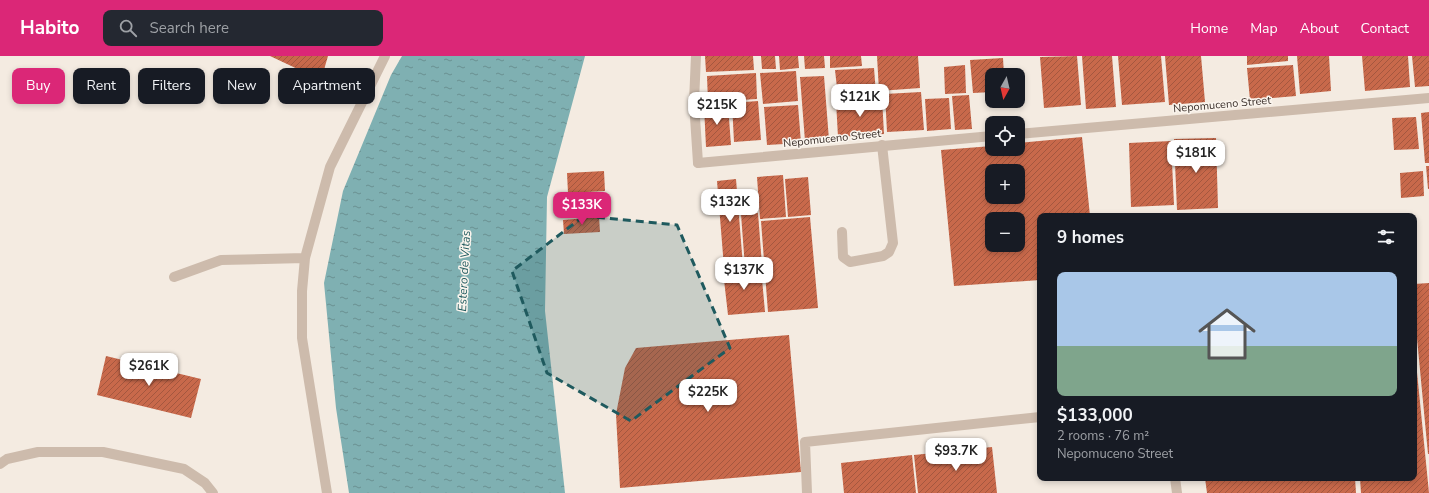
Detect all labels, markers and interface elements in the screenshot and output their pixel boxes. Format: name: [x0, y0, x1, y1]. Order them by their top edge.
search box: [103, 10, 383, 46]
text: Habito: [20, 15, 79, 41]
icon: search: [117, 17, 139, 39]
text: Search here: [149, 18, 229, 38]
text: Home: [1190, 19, 1228, 38]
text: Map: [1250, 19, 1278, 38]
text: About: [1300, 19, 1339, 38]
text: Contact: [1361, 19, 1409, 38]
chip: Buy: [12, 68, 65, 104]
chip: Rent: [73, 68, 130, 104]
chip: Filters: [138, 68, 205, 104]
chip: New: [213, 68, 270, 104]
chip: Apartment: [278, 68, 375, 104]
north arrow: [985, 68, 1025, 108]
map controls: [985, 68, 1025, 252]
pin: $121K: [832, 84, 888, 118]
text: $121K: [840, 88, 880, 106]
pin: $215K: [689, 92, 745, 126]
street label: Nepomuceno Street: [1172, 93, 1272, 116]
text: $215K: [697, 96, 737, 114]
button: locate: [985, 116, 1025, 156]
street label: Nepomuceno Street: [782, 126, 882, 151]
pin: $181K: [1168, 140, 1224, 174]
text: $181K: [1176, 144, 1216, 162]
button: +: [985, 164, 1025, 204]
pin: $132K: [702, 189, 758, 223]
pin: $133K: [554, 192, 610, 226]
text: $132K: [710, 193, 750, 211]
text: $133K: [562, 196, 602, 214]
button: −: [985, 212, 1025, 252]
text: 9 homes: [1057, 226, 1124, 249]
icon: filters: [1375, 226, 1397, 248]
water label: Estero de Vitas: [454, 230, 474, 312]
pin: $137K: [716, 257, 772, 291]
text: $137K: [724, 261, 764, 279]
icon: home: [1191, 298, 1263, 370]
pin: $261K: [121, 353, 177, 387]
text: $261K: [129, 357, 169, 375]
pin: $225K: [680, 379, 736, 413]
text: $225K: [688, 383, 728, 401]
text: $133,000: [1057, 404, 1133, 427]
text: 2 rooms · 76 m²: [1057, 427, 1149, 445]
pin: $93.7K: [923, 438, 989, 472]
text: $93.7K: [934, 442, 978, 460]
text: Nepomuceno Street: [1057, 445, 1173, 463]

